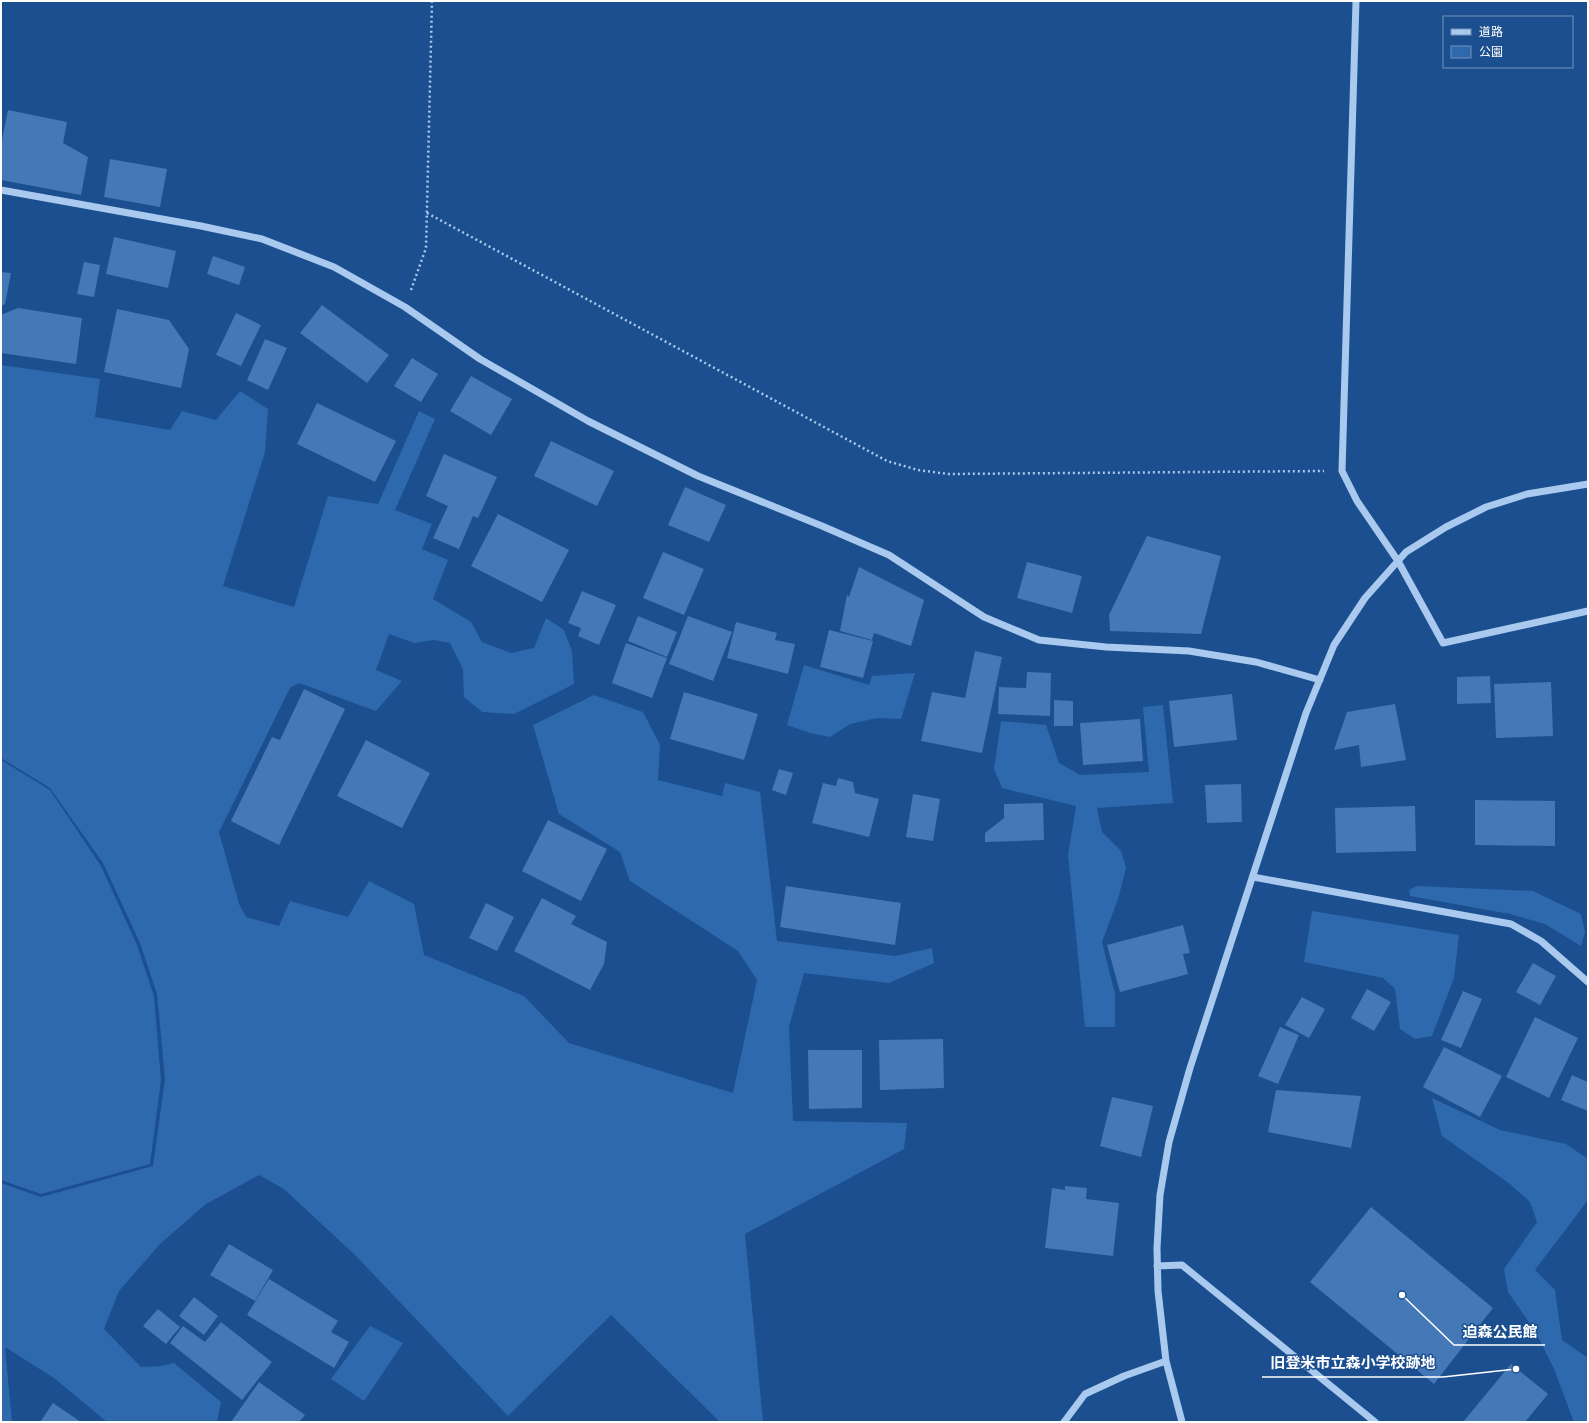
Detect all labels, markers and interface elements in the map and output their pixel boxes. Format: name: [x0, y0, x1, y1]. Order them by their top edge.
legend: [1443, 16, 1573, 68]
text: 道路: [1479, 23, 1503, 40]
text: 公園: [1479, 43, 1503, 60]
callout: 迫森公民館: [1454, 1318, 1545, 1345]
text: 迫森公民館: [1462, 1321, 1538, 1342]
callout: 旧登米市立森小学校跡地: [1262, 1350, 1443, 1377]
text: 旧登米市立森小学校跡地: [1270, 1352, 1436, 1373]

